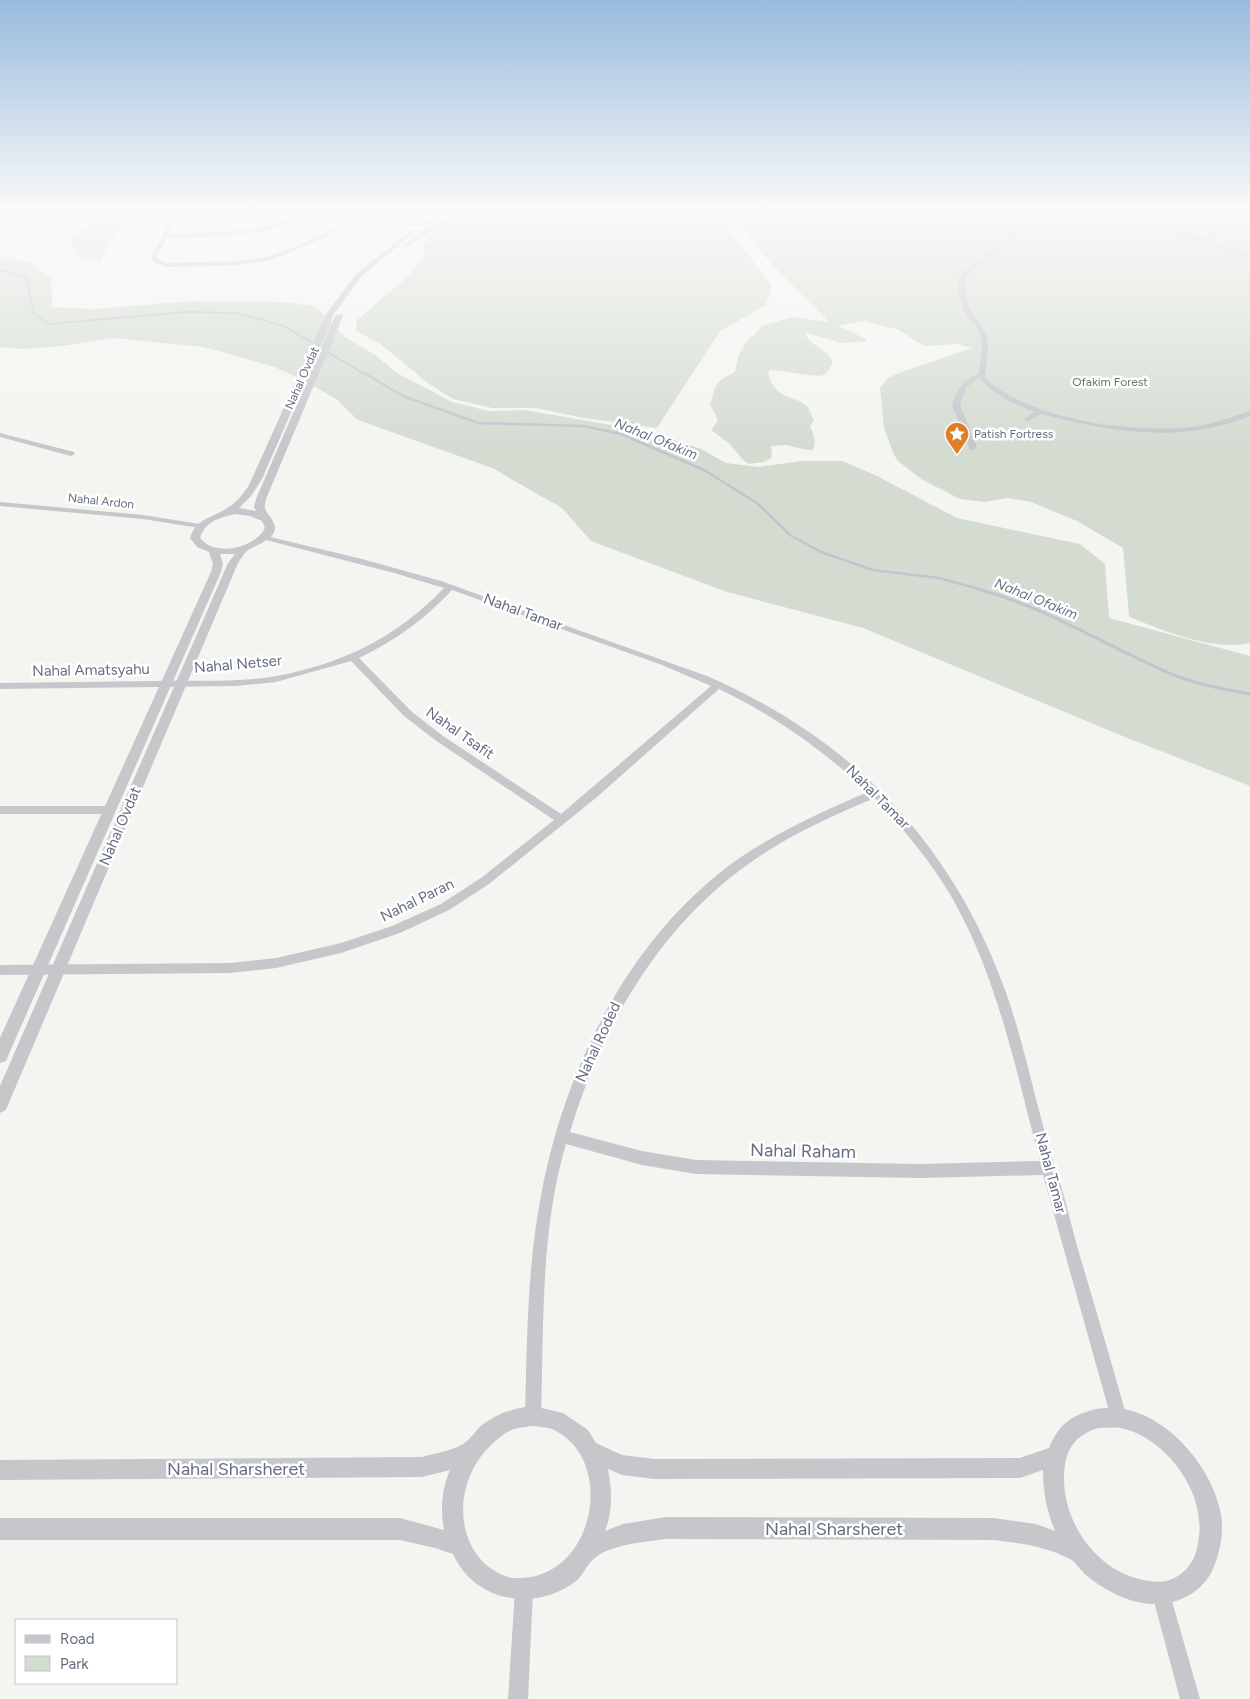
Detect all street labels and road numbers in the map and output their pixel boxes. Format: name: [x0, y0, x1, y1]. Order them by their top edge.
street label: Nahal Ovdat: [282, 344, 322, 411]
street label: Nahal Ardon: [67, 491, 135, 511]
street label: Nahal Tamar: [481, 589, 565, 635]
street label: Nahal Netser: [193, 651, 283, 677]
street label: Nahal Amatsyahu: [32, 660, 150, 680]
street label: Nahal Tsafit: [422, 703, 498, 763]
street label: Nahal Tamar: [842, 761, 914, 833]
street label: Nahal Ovdat: [95, 784, 145, 868]
street label: Nahal Paran: [377, 874, 457, 926]
street label: Nahal Roded: [572, 999, 624, 1085]
street label: Nahal Tamar: [1032, 1131, 1070, 1215]
street label: Nahal Raham: [750, 1139, 856, 1163]
street label: Nahal Sharsheret: [167, 1458, 305, 1480]
street label: Nahal Sharsheret: [765, 1518, 903, 1540]

